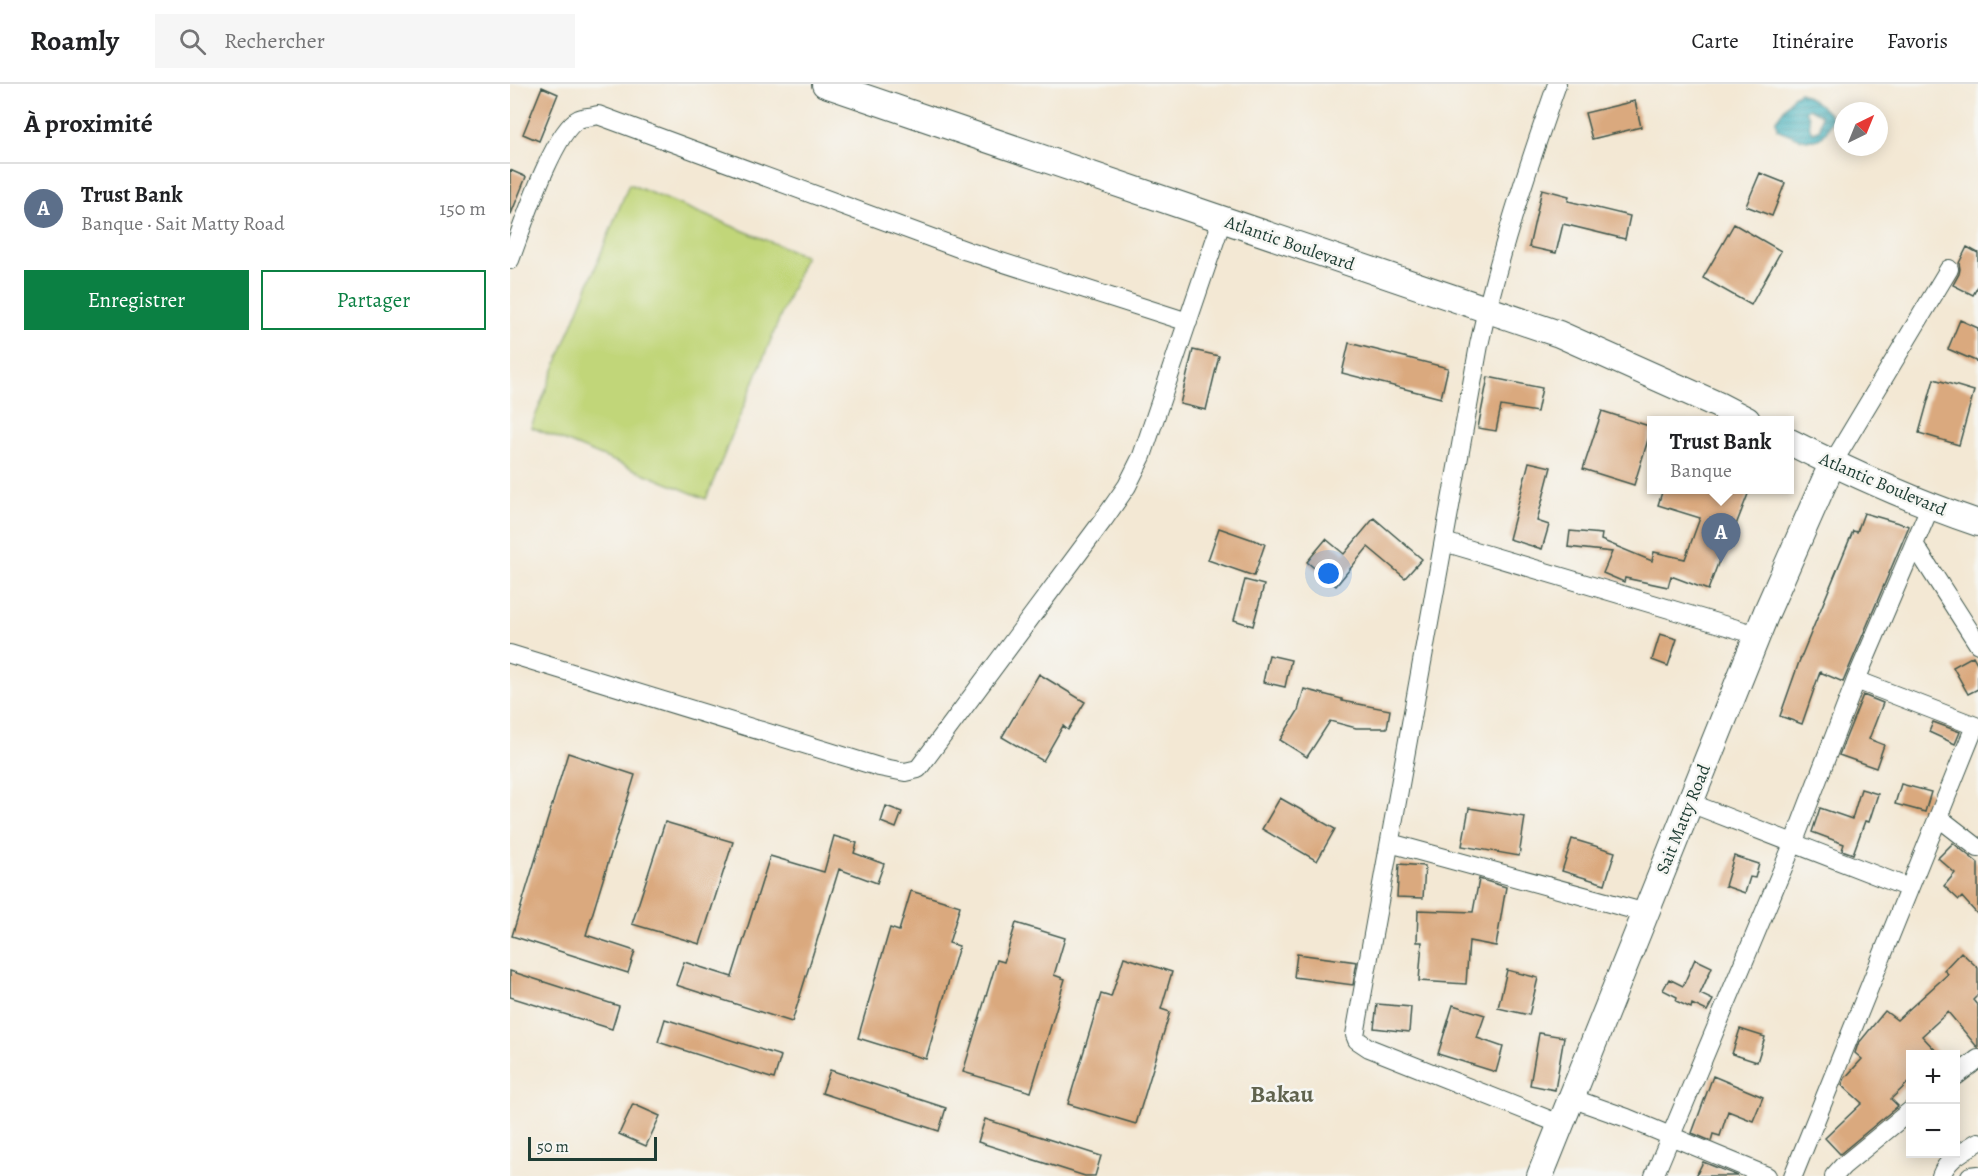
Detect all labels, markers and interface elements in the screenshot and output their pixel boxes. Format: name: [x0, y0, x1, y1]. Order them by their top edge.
search box: [155, 14, 575, 68]
text: Roamly: [30, 22, 119, 60]
icon: search: [176, 25, 209, 58]
text: Rechercher: [224, 26, 325, 56]
text: Carte: [1691, 27, 1739, 55]
text: Itinéraire: [1772, 27, 1854, 55]
text: Favoris: [1887, 27, 1948, 55]
north arrow: [1834, 102, 1888, 156]
text: À proximité: [24, 106, 153, 141]
text: Trust Bank: [81, 180, 183, 210]
text: A: [37, 195, 50, 222]
text: 150 m: [439, 195, 486, 222]
street label: Atlantic Boulevard: [1221, 209, 1358, 277]
text: Banque · Sait Matty Road: [81, 210, 285, 237]
button: Enregistrer: [24, 270, 249, 330]
button: Partager: [261, 270, 486, 330]
popup: [1647, 416, 1794, 494]
text: Trust Bank: [1670, 427, 1771, 457]
street label: Atlantic Boulevard: [1815, 446, 1950, 522]
text: Banque: [1670, 457, 1732, 484]
pin: A: [1702, 514, 1740, 563]
your location: [1314, 559, 1343, 588]
street label: Sait Matty Road: [1650, 760, 1716, 878]
map controls: [1906, 1050, 1960, 1158]
button: +: [1906, 1050, 1960, 1104]
district label: Bakau: [1250, 1078, 1315, 1110]
button: −: [1906, 1104, 1960, 1158]
scale bar: [528, 1134, 657, 1162]
text: 50 m: [537, 1136, 569, 1158]

